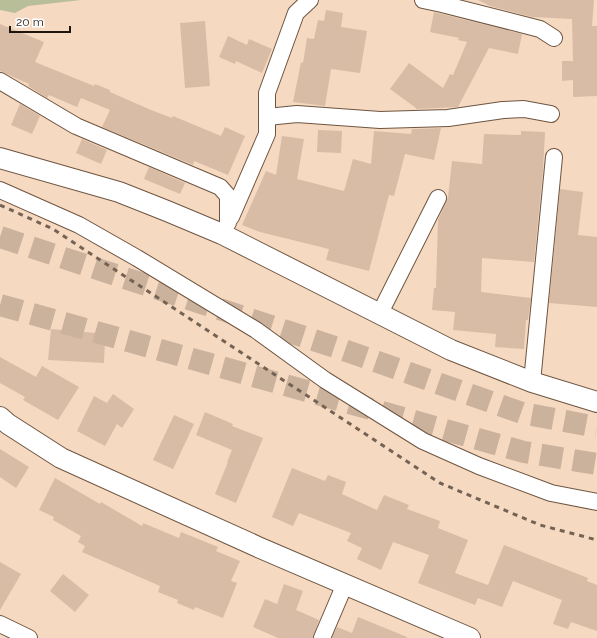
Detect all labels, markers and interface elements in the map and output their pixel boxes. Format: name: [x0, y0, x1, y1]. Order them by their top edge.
scale bar: [10, 8, 70, 34]
text: 20 m: [16, 15, 44, 29]

